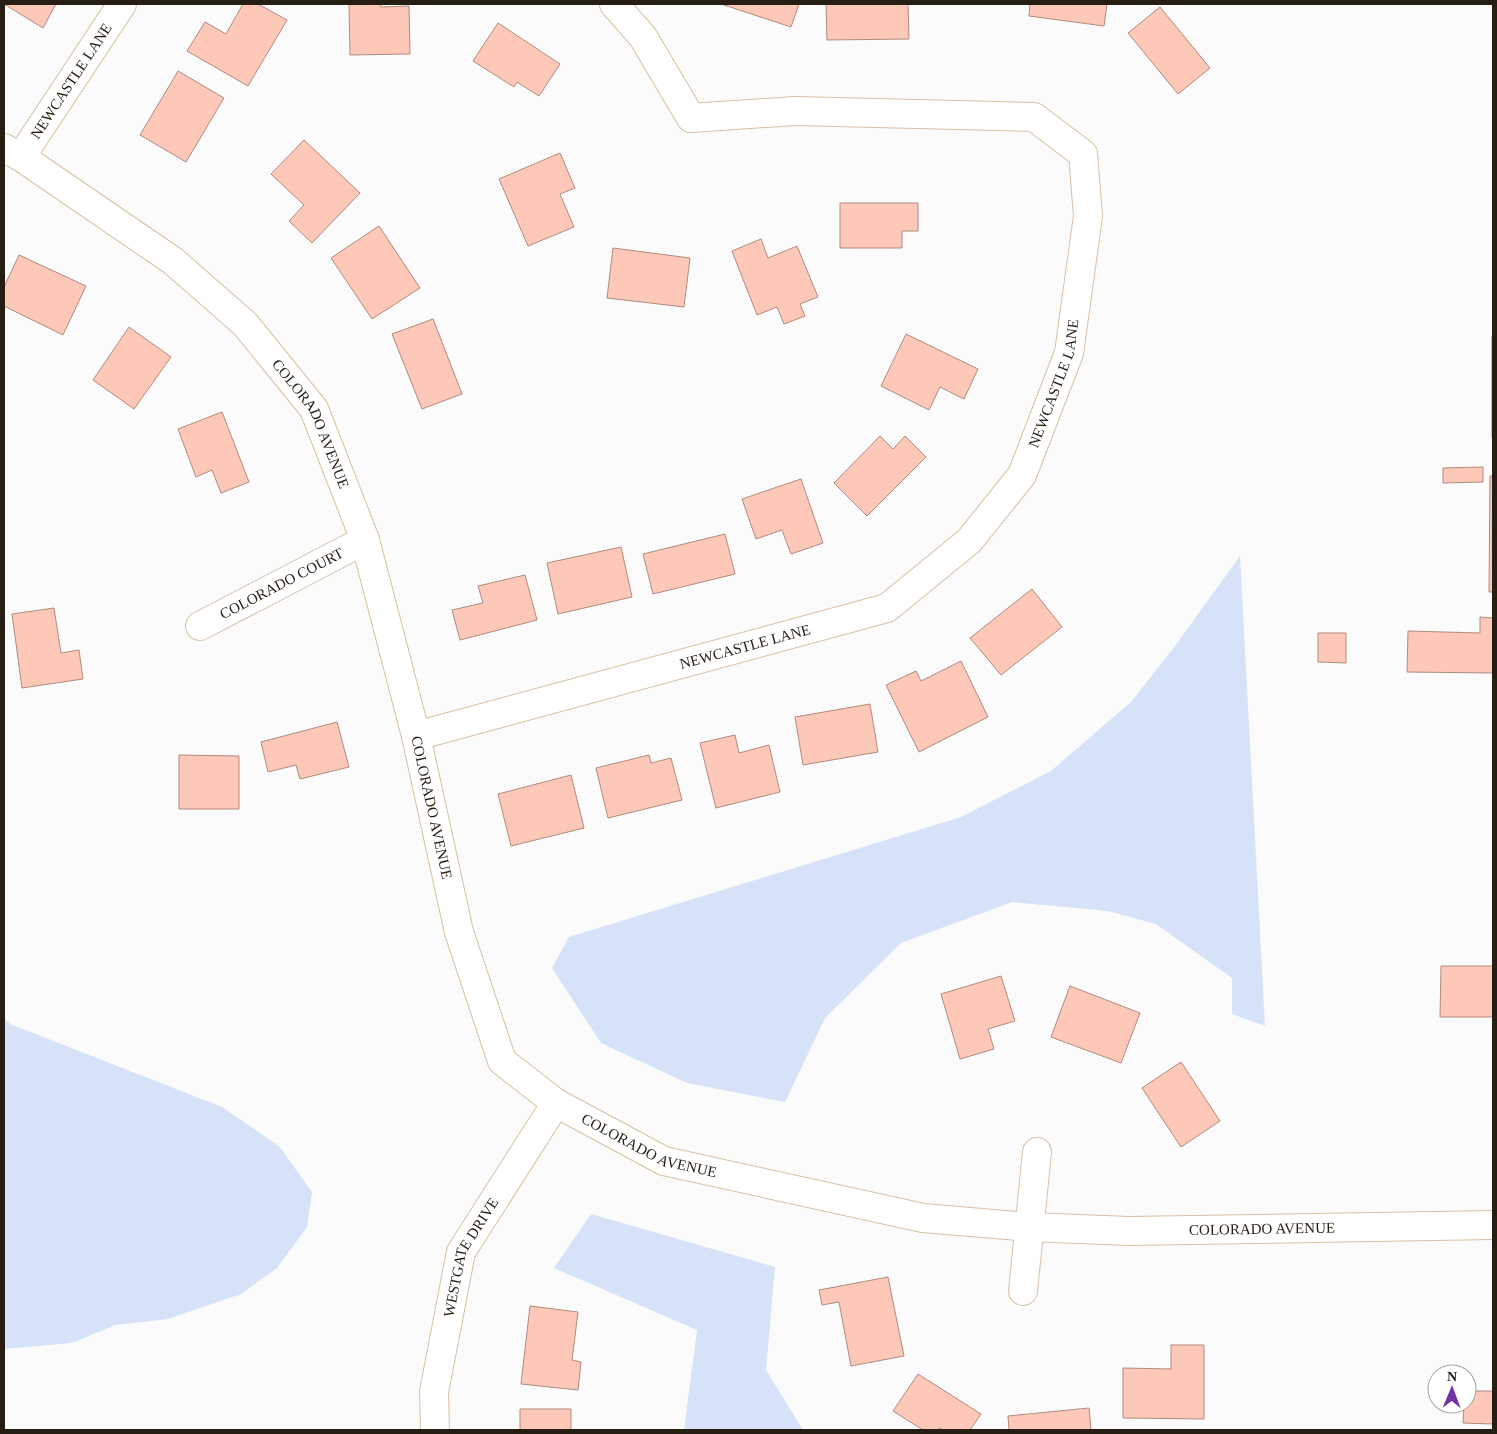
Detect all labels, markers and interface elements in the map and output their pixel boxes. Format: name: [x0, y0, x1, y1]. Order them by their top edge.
street label: NEWCASTLE LANE: [27, 20, 115, 142]
street label: NEWCASTLE LANE: [1025, 318, 1082, 450]
street label: COLORADO AVENUE: [269, 356, 352, 491]
street label: COLORADO COURT: [217, 545, 346, 622]
street label: NEWCASTLE LANE: [678, 621, 812, 672]
street label: COLORADO AVENUE: [408, 735, 455, 881]
street label: COLORADO AVENUE: [579, 1110, 718, 1180]
street label: WESTGATE DRIVE: [441, 1195, 502, 1318]
street label: COLORADO AVENUE: [1189, 1220, 1335, 1238]
north arrow: [1427, 1364, 1477, 1414]
text: N: [1447, 1369, 1457, 1384]

